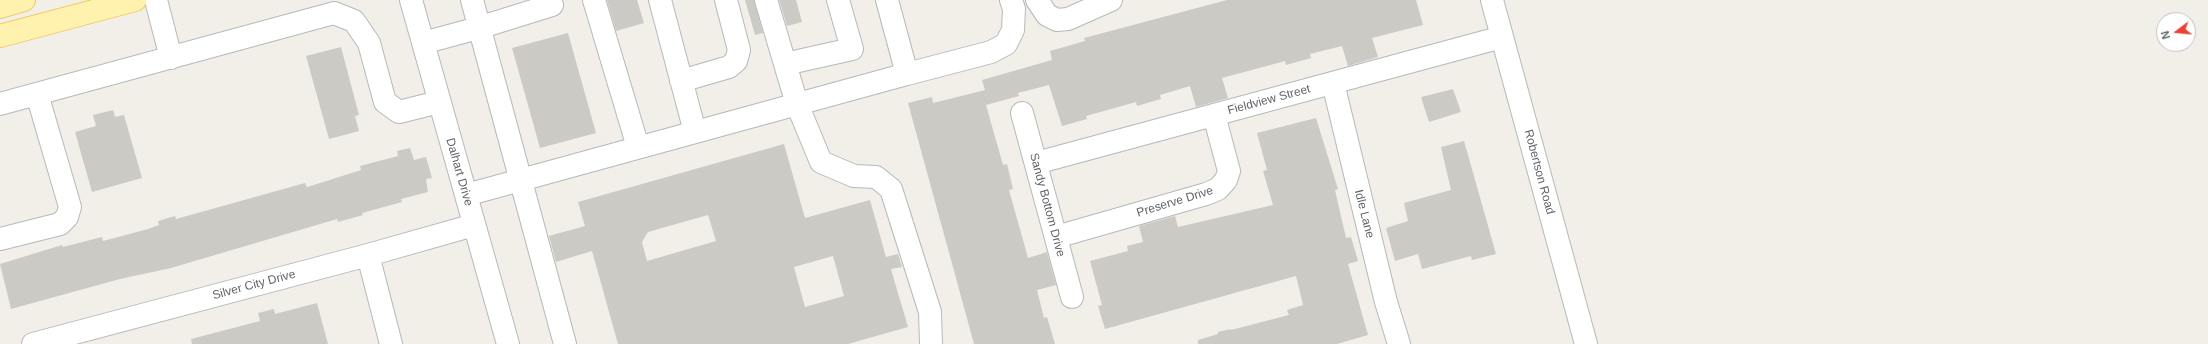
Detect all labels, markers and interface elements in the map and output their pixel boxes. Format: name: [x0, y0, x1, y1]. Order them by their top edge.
north arrow: [2156, 12, 2196, 52]
text: N: [2159, 30, 2172, 41]
street label: Fieldview Street: [1226, 82, 1312, 118]
street label: Robertson Road: [1521, 128, 1557, 216]
street label: Dalhart Drive: [442, 136, 476, 208]
street label: Sandy Bottom Drive: [1026, 152, 1068, 258]
street label: Preserve Drive: [1135, 184, 1215, 220]
street label: Idle Lane: [1351, 188, 1377, 240]
street label: Silver City Drive: [211, 267, 297, 303]

